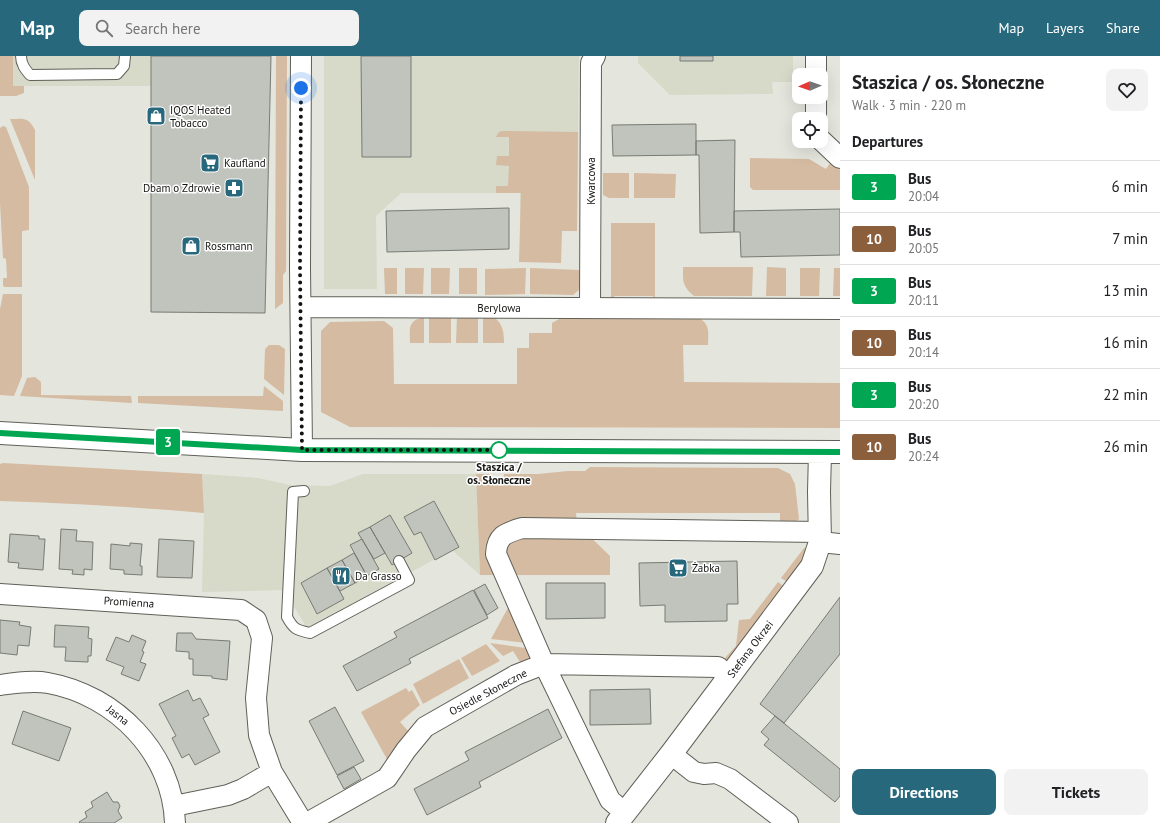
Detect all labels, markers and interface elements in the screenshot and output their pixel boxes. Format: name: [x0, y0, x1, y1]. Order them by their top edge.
search box: [79, 10, 359, 46]
text: Map: [20, 16, 55, 40]
icon: search: [93, 17, 115, 39]
text: Search here: [125, 19, 201, 38]
text: Map: [998, 19, 1024, 37]
text: Layers: [1046, 19, 1084, 37]
text: Share: [1106, 19, 1140, 37]
north arrow: [792, 68, 828, 104]
map controls: [792, 68, 828, 148]
button: heart: [1106, 69, 1148, 111]
text: Staszica / os. Słoneczne: [852, 70, 1044, 94]
your location: [291, 78, 311, 98]
text: Walk · 3 min · 220 m: [852, 97, 966, 114]
place label: IQOS Heated Tobacco: [170, 103, 231, 130]
shop icon: IQOS Heated Tobacco: [145, 105, 167, 127]
button: locate: [792, 112, 828, 148]
text: Departures: [852, 132, 923, 151]
supermarket icon: Kaufland: [199, 152, 221, 174]
place label: Kaufland: [224, 156, 266, 170]
street label: Kwarcowa: [584, 157, 598, 205]
text: Bus: [908, 169, 931, 188]
pharmacy icon: Dbam o Zdrowie: [223, 177, 245, 199]
text: 6 min: [1111, 177, 1148, 196]
text: 3: [870, 178, 878, 196]
place label: Dbam o Zdrowie: [143, 181, 220, 195]
text: 20:04: [908, 188, 939, 205]
text: Bus: [908, 221, 931, 240]
text: 7 min: [1112, 229, 1148, 248]
text: 10: [866, 230, 882, 248]
shop icon: Rossmann: [180, 235, 202, 257]
place label: Rossmann: [205, 239, 253, 253]
text: 20:05: [908, 240, 939, 257]
text: Bus: [908, 273, 931, 292]
text: 13 min: [1103, 281, 1148, 300]
text: 3: [870, 282, 878, 300]
text: 20:11: [908, 292, 939, 309]
street label: Berylowa: [477, 301, 521, 315]
text: Bus: [908, 325, 931, 344]
text: 16 min: [1103, 333, 1148, 352]
text: 10: [866, 334, 882, 352]
text: 20:14: [908, 344, 939, 361]
text: Bus: [908, 377, 931, 396]
text: 22 min: [1103, 385, 1148, 404]
text: 3: [870, 386, 878, 404]
text: 20:20: [908, 396, 939, 413]
line badge: 3: [155, 429, 181, 455]
text: Bus: [908, 429, 931, 448]
text: 3: [164, 433, 172, 451]
text: 26 min: [1103, 437, 1148, 456]
text: 10: [866, 438, 882, 456]
marker: Staszica / os. Słoneczne: [490, 441, 508, 459]
text: 20:24: [908, 448, 939, 465]
place label: Staszica / os. Słoneczne: [467, 460, 531, 487]
supermarket icon: Żabka: [667, 557, 689, 579]
place label: Żabka: [692, 561, 720, 575]
restaurant icon: Da Grasso: [330, 565, 352, 587]
place label: Da Grasso: [355, 569, 402, 583]
street label: Promienna: [103, 593, 155, 611]
street label: Stefana Okrzei: [724, 618, 776, 680]
street label: Osiedle Słoneczne: [447, 665, 530, 718]
street label: Jasna: [103, 701, 132, 728]
button: Directions: [852, 769, 996, 815]
button: Tickets: [1004, 769, 1148, 815]

